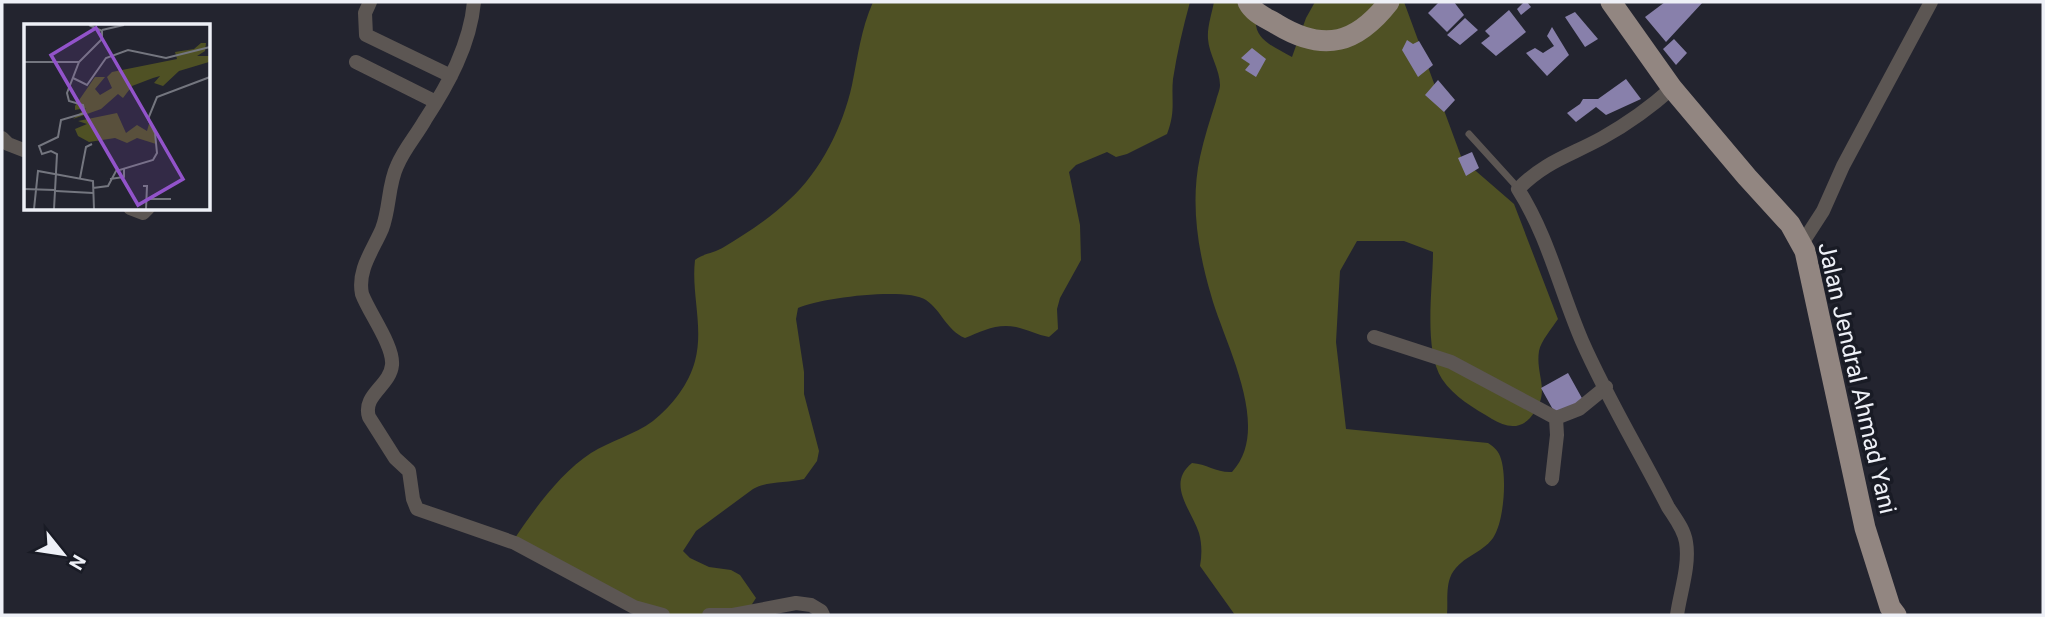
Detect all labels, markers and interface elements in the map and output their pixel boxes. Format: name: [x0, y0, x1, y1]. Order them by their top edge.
inset map: [24, 24, 210, 210]
street label: Jalan Jendral Ahmad Yani: [1812, 239, 1902, 517]
north arrow: [28, 519, 98, 589]
text: N: [64, 551, 91, 574]

